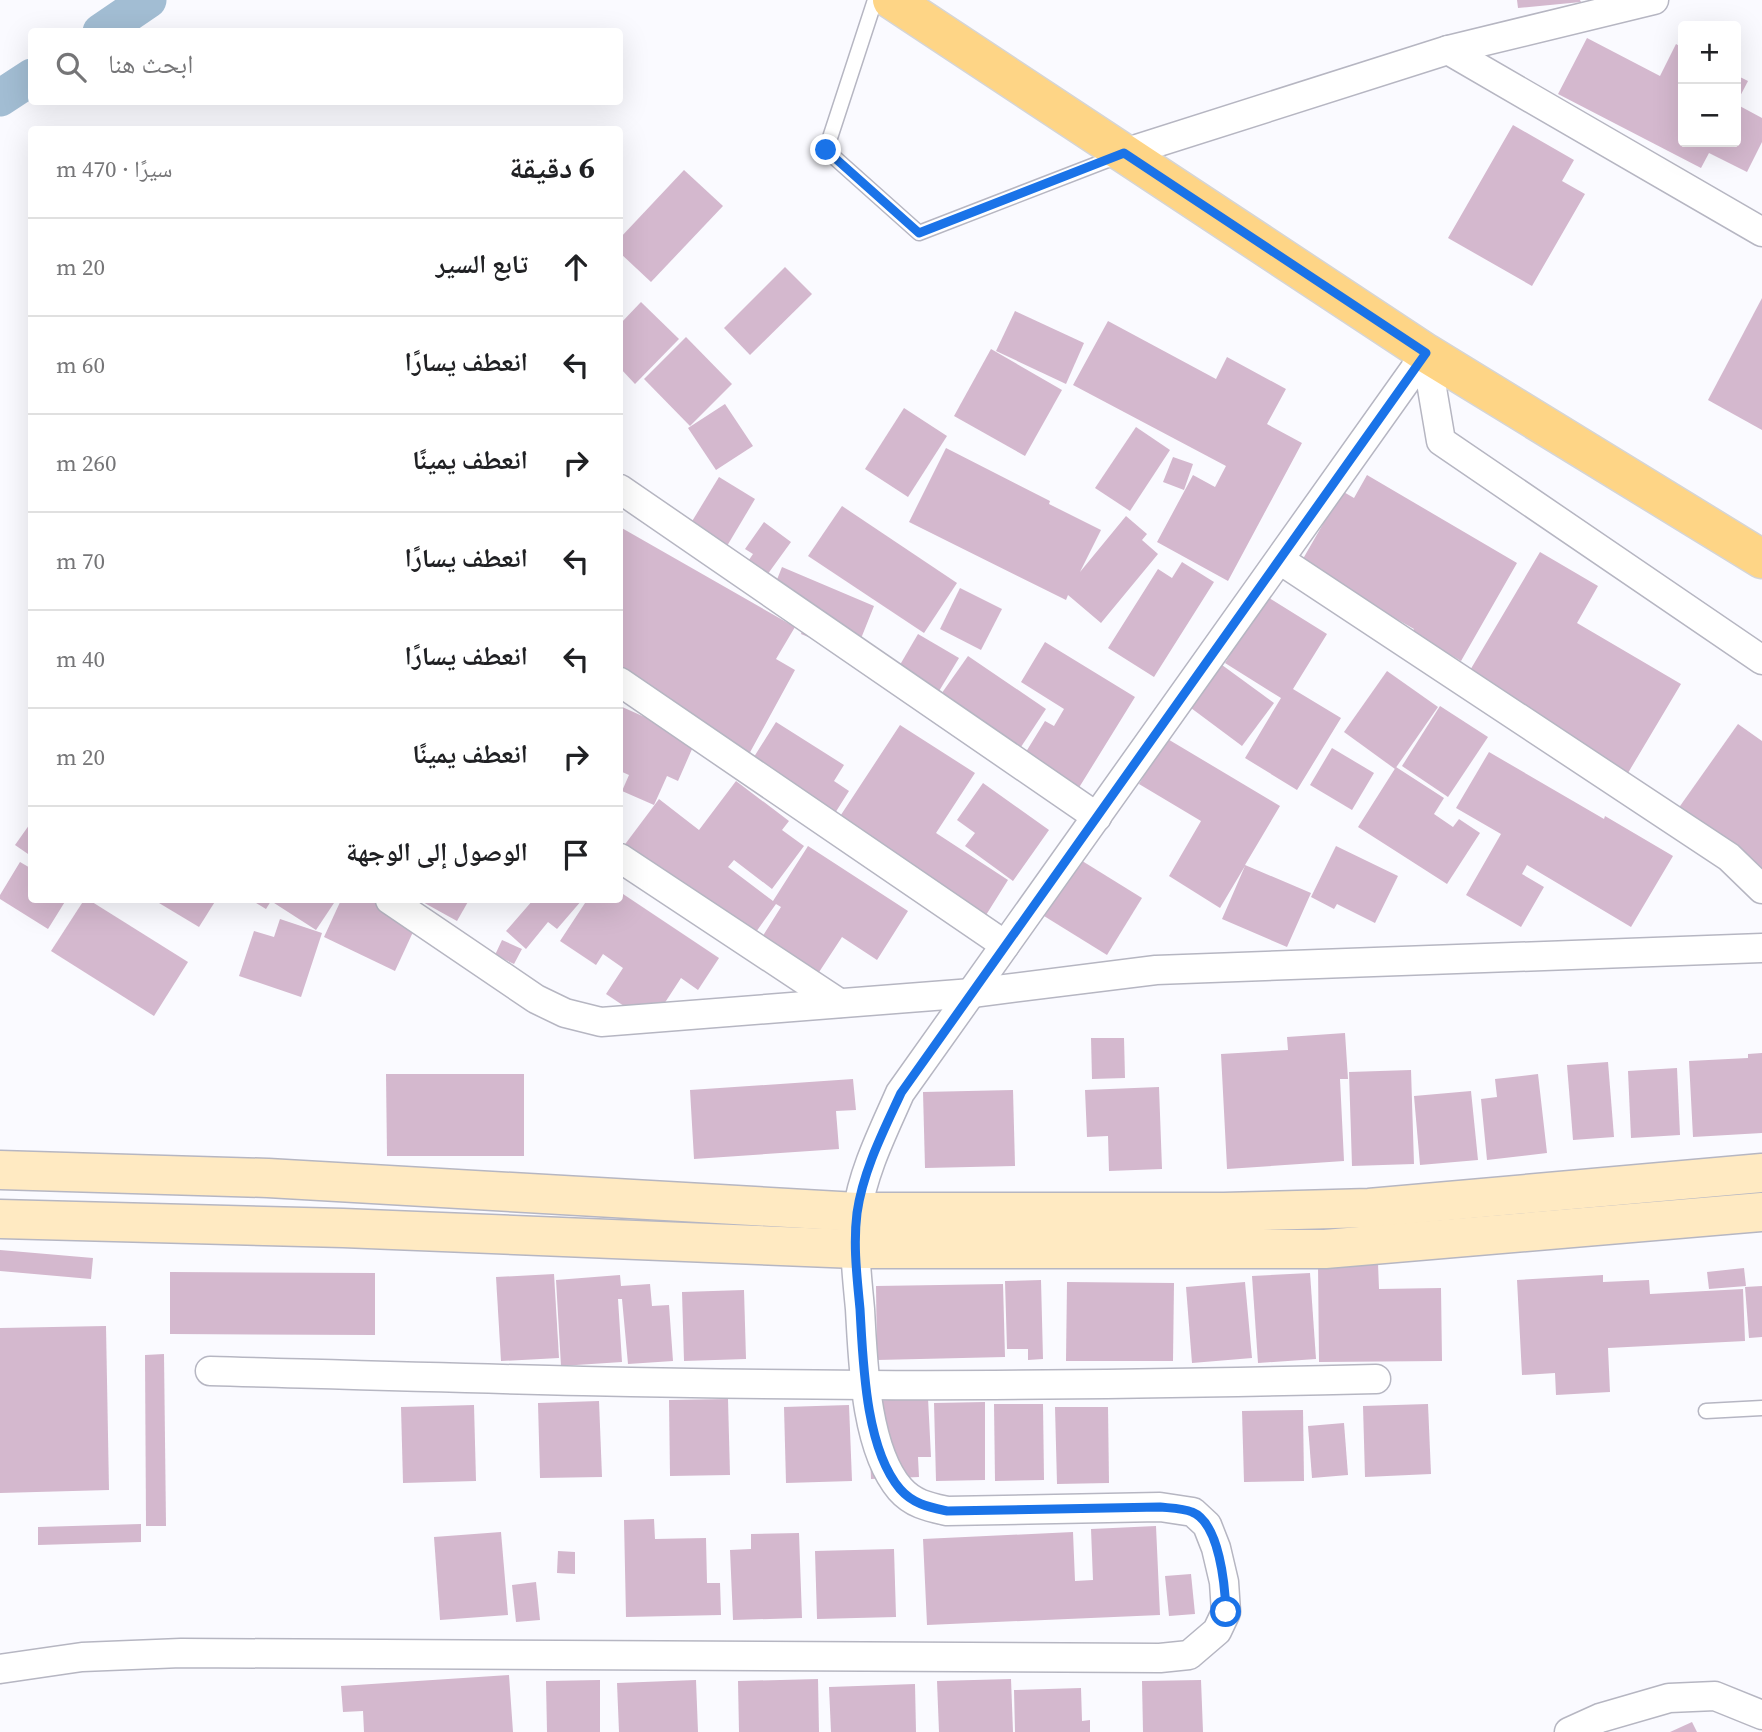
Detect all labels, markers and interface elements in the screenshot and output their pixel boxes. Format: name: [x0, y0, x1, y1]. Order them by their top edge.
map controls: [1678, 21, 1741, 147]
button: +: [1678, 21, 1741, 84]
search box: [28, 28, 623, 105]
text: ابحث هنا: [108, 46, 193, 82]
icon: search: [52, 48, 90, 86]
button: −: [1678, 84, 1741, 147]
route end: [810, 134, 841, 165]
text: 6 دقيقة: [509, 147, 595, 188]
text: سيرًا · 470 m: [56, 153, 172, 185]
text: تابع السير: [436, 246, 528, 282]
icon: ahead: [557, 248, 595, 286]
text: 20 m: [56, 251, 105, 283]
text: انعطف يسارًا: [405, 344, 528, 380]
icon: left: [557, 346, 595, 384]
text: 60 m: [56, 349, 105, 381]
text: انعطف يمينًا: [412, 442, 528, 478]
icon: right: [557, 444, 595, 482]
text: 260 m: [56, 447, 117, 479]
text: انعطف يسارًا: [405, 540, 528, 576]
icon: left: [557, 542, 595, 580]
text: 70 m: [56, 545, 105, 577]
text: انعطف يسارًا: [405, 638, 528, 674]
icon: left: [557, 640, 595, 678]
text: 40 m: [56, 643, 105, 675]
text: انعطف يمينًا: [412, 736, 528, 772]
icon: right: [557, 738, 595, 776]
text: 20 m: [56, 741, 105, 773]
text: الوصول إلى الوجهة: [346, 834, 528, 870]
icon: arrive: [557, 836, 595, 874]
route start: [1210, 1596, 1241, 1627]

